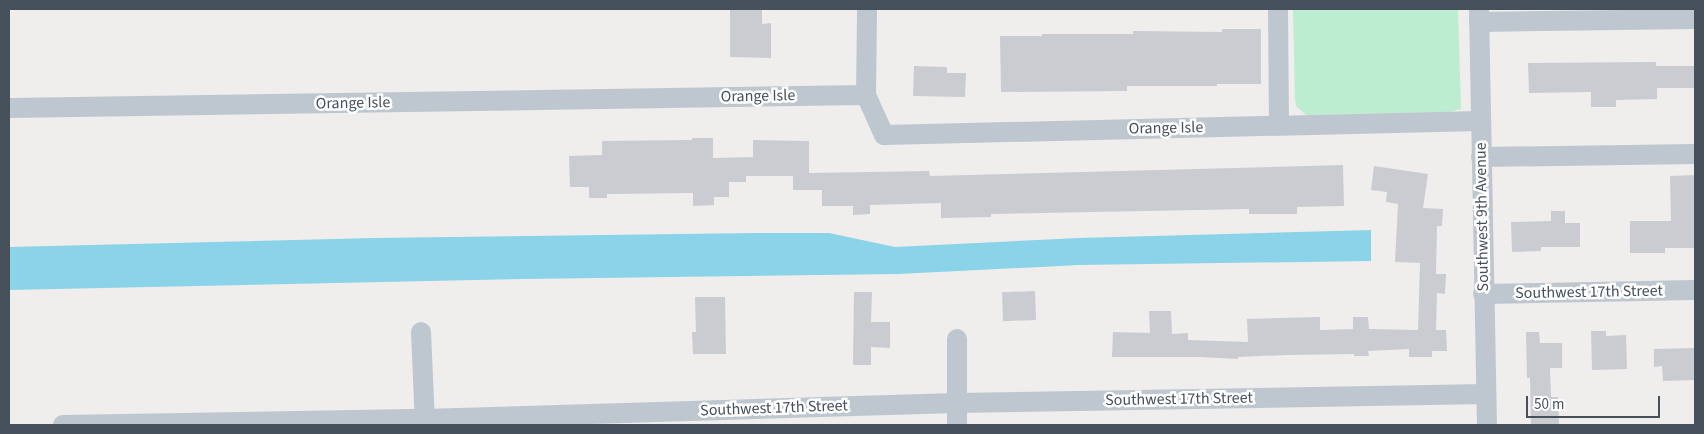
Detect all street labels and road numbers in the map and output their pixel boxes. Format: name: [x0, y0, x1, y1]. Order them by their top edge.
street label: Orange Isle: [721, 86, 795, 106]
street label: Orange Isle: [316, 93, 390, 113]
street label: Orange Isle: [1129, 118, 1203, 138]
street label: Southwest 9th Avenue: [1471, 142, 1493, 292]
street label: Southwest 17th Street: [1515, 281, 1663, 303]
street label: Southwest 17th Street: [1105, 388, 1253, 410]
street label: Southwest 17th Street: [700, 396, 848, 420]

